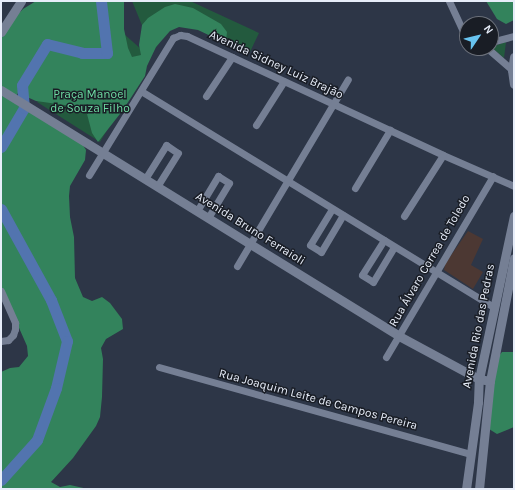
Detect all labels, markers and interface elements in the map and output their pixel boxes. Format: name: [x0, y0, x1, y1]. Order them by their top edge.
north arrow: [459, 16, 499, 56]
text: N: [481, 22, 496, 36]
street label: Avenida Sidney Luiz Brajão: [207, 28, 345, 102]
park label: Praça Manoel de Souza Filho: [50, 88, 130, 116]
street label: Avenida Bruno Ferraioli: [193, 189, 307, 269]
street label: Rua Álvaro Correa de Toledo: [386, 193, 474, 329]
street label: Avenida Rio das Pedras: [460, 263, 498, 389]
street label: Rua Joaquim Leite de Campos Pereira: [217, 367, 419, 433]

